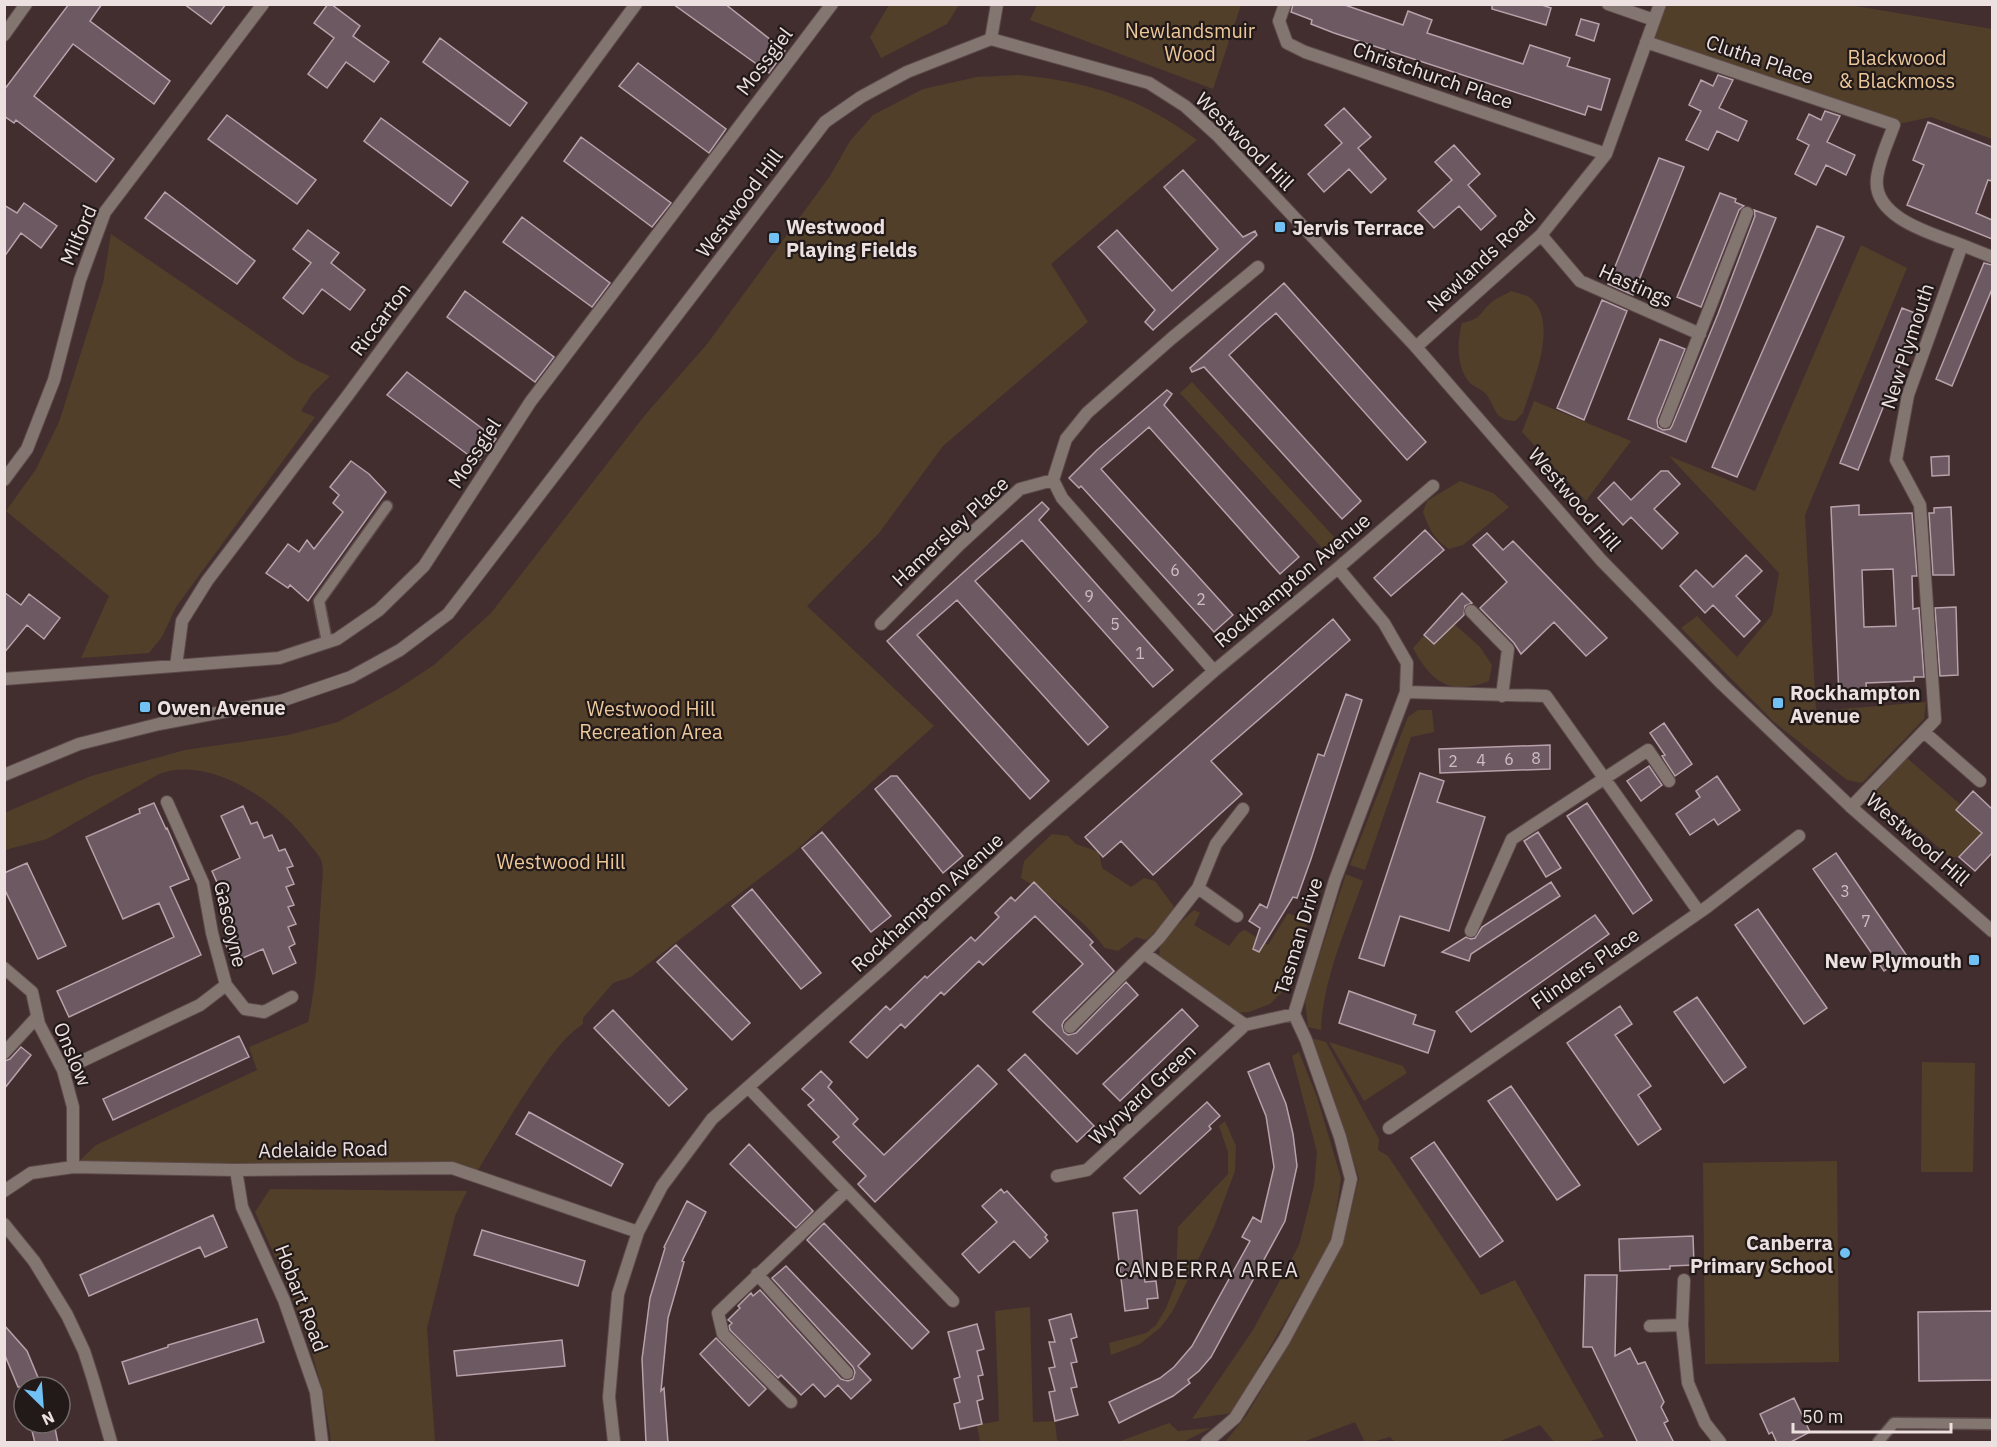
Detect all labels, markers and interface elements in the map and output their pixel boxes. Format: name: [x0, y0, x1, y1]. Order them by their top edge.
park label: Newlandsmuir Wood: [1125, 17, 1255, 67]
street label: Mossgiel: [730, 21, 798, 101]
street label: Clutha Place: [1703, 28, 1817, 90]
street label: Christchurch Place: [1349, 35, 1517, 115]
park label: Blackwood & Blackmoss: [1839, 44, 1955, 94]
street label: Westwood Hill: [1190, 86, 1300, 196]
street label: Westwood Hill: [689, 143, 789, 263]
street label: Milford: [53, 201, 103, 269]
street label: Newlands Road: [1421, 202, 1541, 318]
place label: Westwood Playing Fields: [786, 213, 917, 263]
place label: Jervis Terrace: [1292, 214, 1424, 241]
marker: Jervis Terrace: [1273, 220, 1287, 234]
marker: Westwood Playing Fields: [767, 231, 781, 245]
street label: Hastings: [1595, 257, 1677, 313]
street label: Riccarton: [344, 277, 416, 361]
street label: New Plymouth: [1874, 280, 1940, 412]
street label: Mossgiel: [441, 413, 507, 493]
street label: Westwood Hill: [1522, 441, 1628, 557]
street label: Hamersley Place: [886, 470, 1014, 592]
street label: Rockhampton Avenue: [1208, 507, 1376, 653]
house number: 6: [1170, 560, 1180, 580]
house number: 9: [1084, 586, 1094, 606]
house number: 2: [1196, 589, 1206, 609]
house number: 5: [1110, 614, 1120, 634]
house number: 1: [1135, 643, 1145, 663]
place label: Rockhampton Avenue: [1790, 679, 1920, 729]
place label: Owen Avenue: [157, 694, 286, 721]
park label: Westwood Hill Recreation Area: [579, 695, 723, 745]
marker: Rockhampton Avenue: [1771, 696, 1785, 710]
marker: Owen Avenue: [138, 700, 152, 714]
house number: 8: [1531, 748, 1541, 768]
house number: 6: [1504, 749, 1514, 769]
house number: 4: [1476, 750, 1486, 770]
house number: 2: [1448, 751, 1458, 771]
street label: Westwood Hill: [1860, 786, 1976, 892]
street label: Rockhampton Avenue: [845, 826, 1009, 978]
park label: Westwood Hill: [496, 848, 626, 875]
street label: Tasman Drive: [1267, 874, 1329, 998]
street label: Gascoyne: [208, 878, 254, 970]
house number: 3: [1840, 881, 1850, 901]
house number: 7: [1861, 911, 1871, 931]
street label: Flinders Place: [1525, 921, 1645, 1015]
place label: New Plymouth: [1824, 947, 1962, 974]
marker: New Plymouth: [1967, 953, 1981, 967]
street label: Onslow: [47, 1018, 99, 1090]
street label: Wynyard Green: [1083, 1037, 1201, 1151]
street label: Adelaide Road: [258, 1134, 388, 1164]
place label: Canberra Primary School: [1690, 1229, 1833, 1279]
street label: Hobart Road: [269, 1241, 335, 1355]
marker: Canberra Primary School: [1838, 1246, 1852, 1260]
district label: CANBERRA AREA: [1115, 1255, 1299, 1283]
north arrow: [12, 1375, 72, 1435]
scale bar: [1793, 1396, 1950, 1434]
text: 50 m: [1802, 1405, 1844, 1428]
text: N: [39, 1407, 58, 1430]

